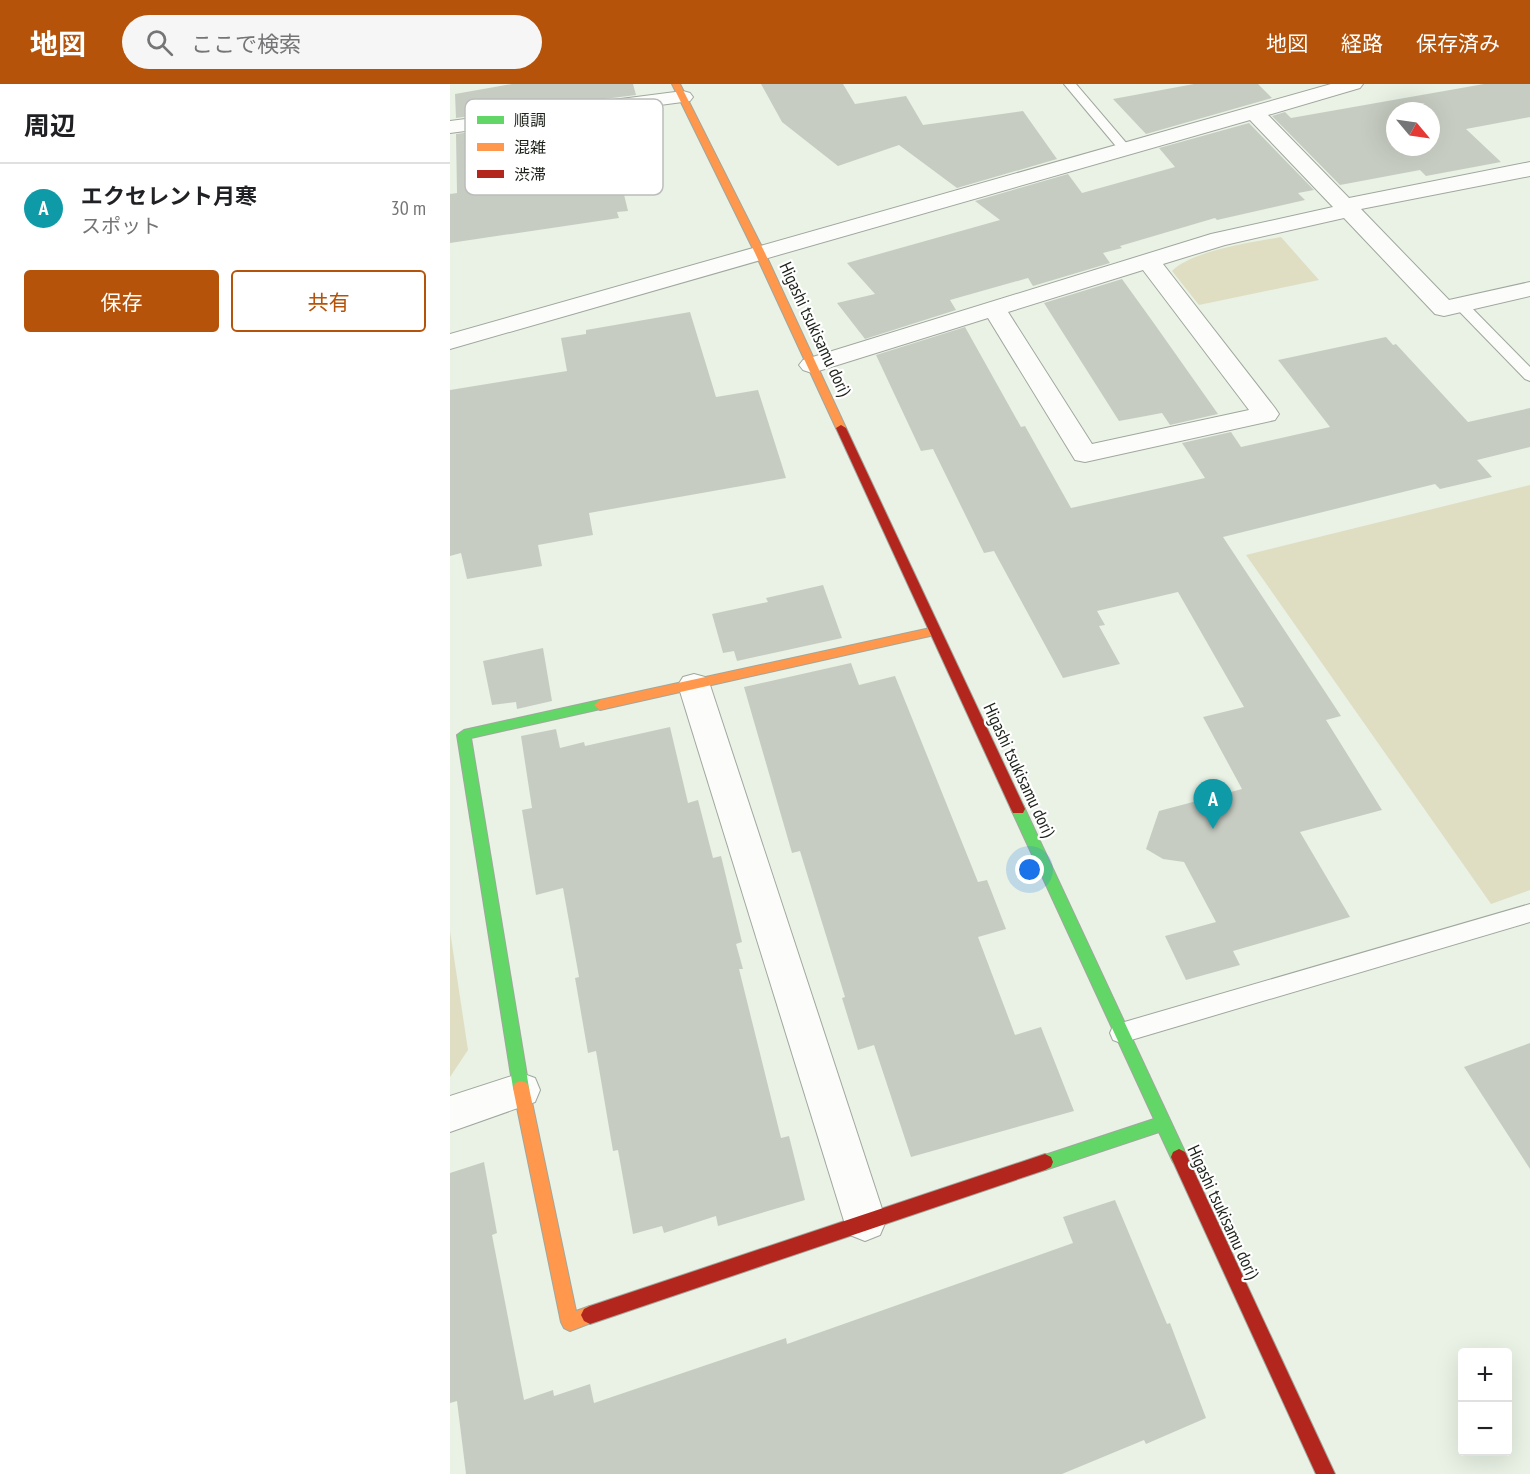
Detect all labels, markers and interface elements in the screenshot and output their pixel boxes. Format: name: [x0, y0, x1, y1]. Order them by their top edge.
search box: [122, 15, 542, 69]
text: 地図: [30, 25, 86, 62]
icon: search: [143, 26, 176, 59]
text: ここで検索: [191, 30, 301, 58]
text: 地図: [1266, 30, 1308, 57]
text: 経路: [1341, 30, 1383, 57]
text: 保存済み: [1416, 30, 1500, 57]
legend: [465, 99, 663, 195]
north arrow: [1386, 102, 1440, 156]
text: 周辺: [24, 109, 76, 142]
text: 順調: [514, 110, 546, 130]
text: 混雑: [514, 137, 546, 157]
text: 渋滞: [514, 164, 546, 184]
text: エクセレント月寒: [81, 182, 257, 210]
text: A: [38, 195, 49, 221]
text: 30 m: [391, 195, 426, 221]
text: スポット: [81, 213, 161, 239]
street label: Higashi tsukisamu dori): [774, 258, 857, 400]
button: 保存: [24, 270, 219, 332]
button: 共有: [231, 270, 426, 332]
street label: Higashi tsukisamu dori): [978, 699, 1061, 841]
pin: A: [1194, 780, 1233, 829]
your location: [1015, 855, 1044, 884]
street label: Higashi tsukisamu dori): [1182, 1141, 1265, 1283]
map controls: [1458, 1348, 1512, 1456]
button: +: [1458, 1348, 1512, 1402]
button: −: [1458, 1402, 1512, 1456]

